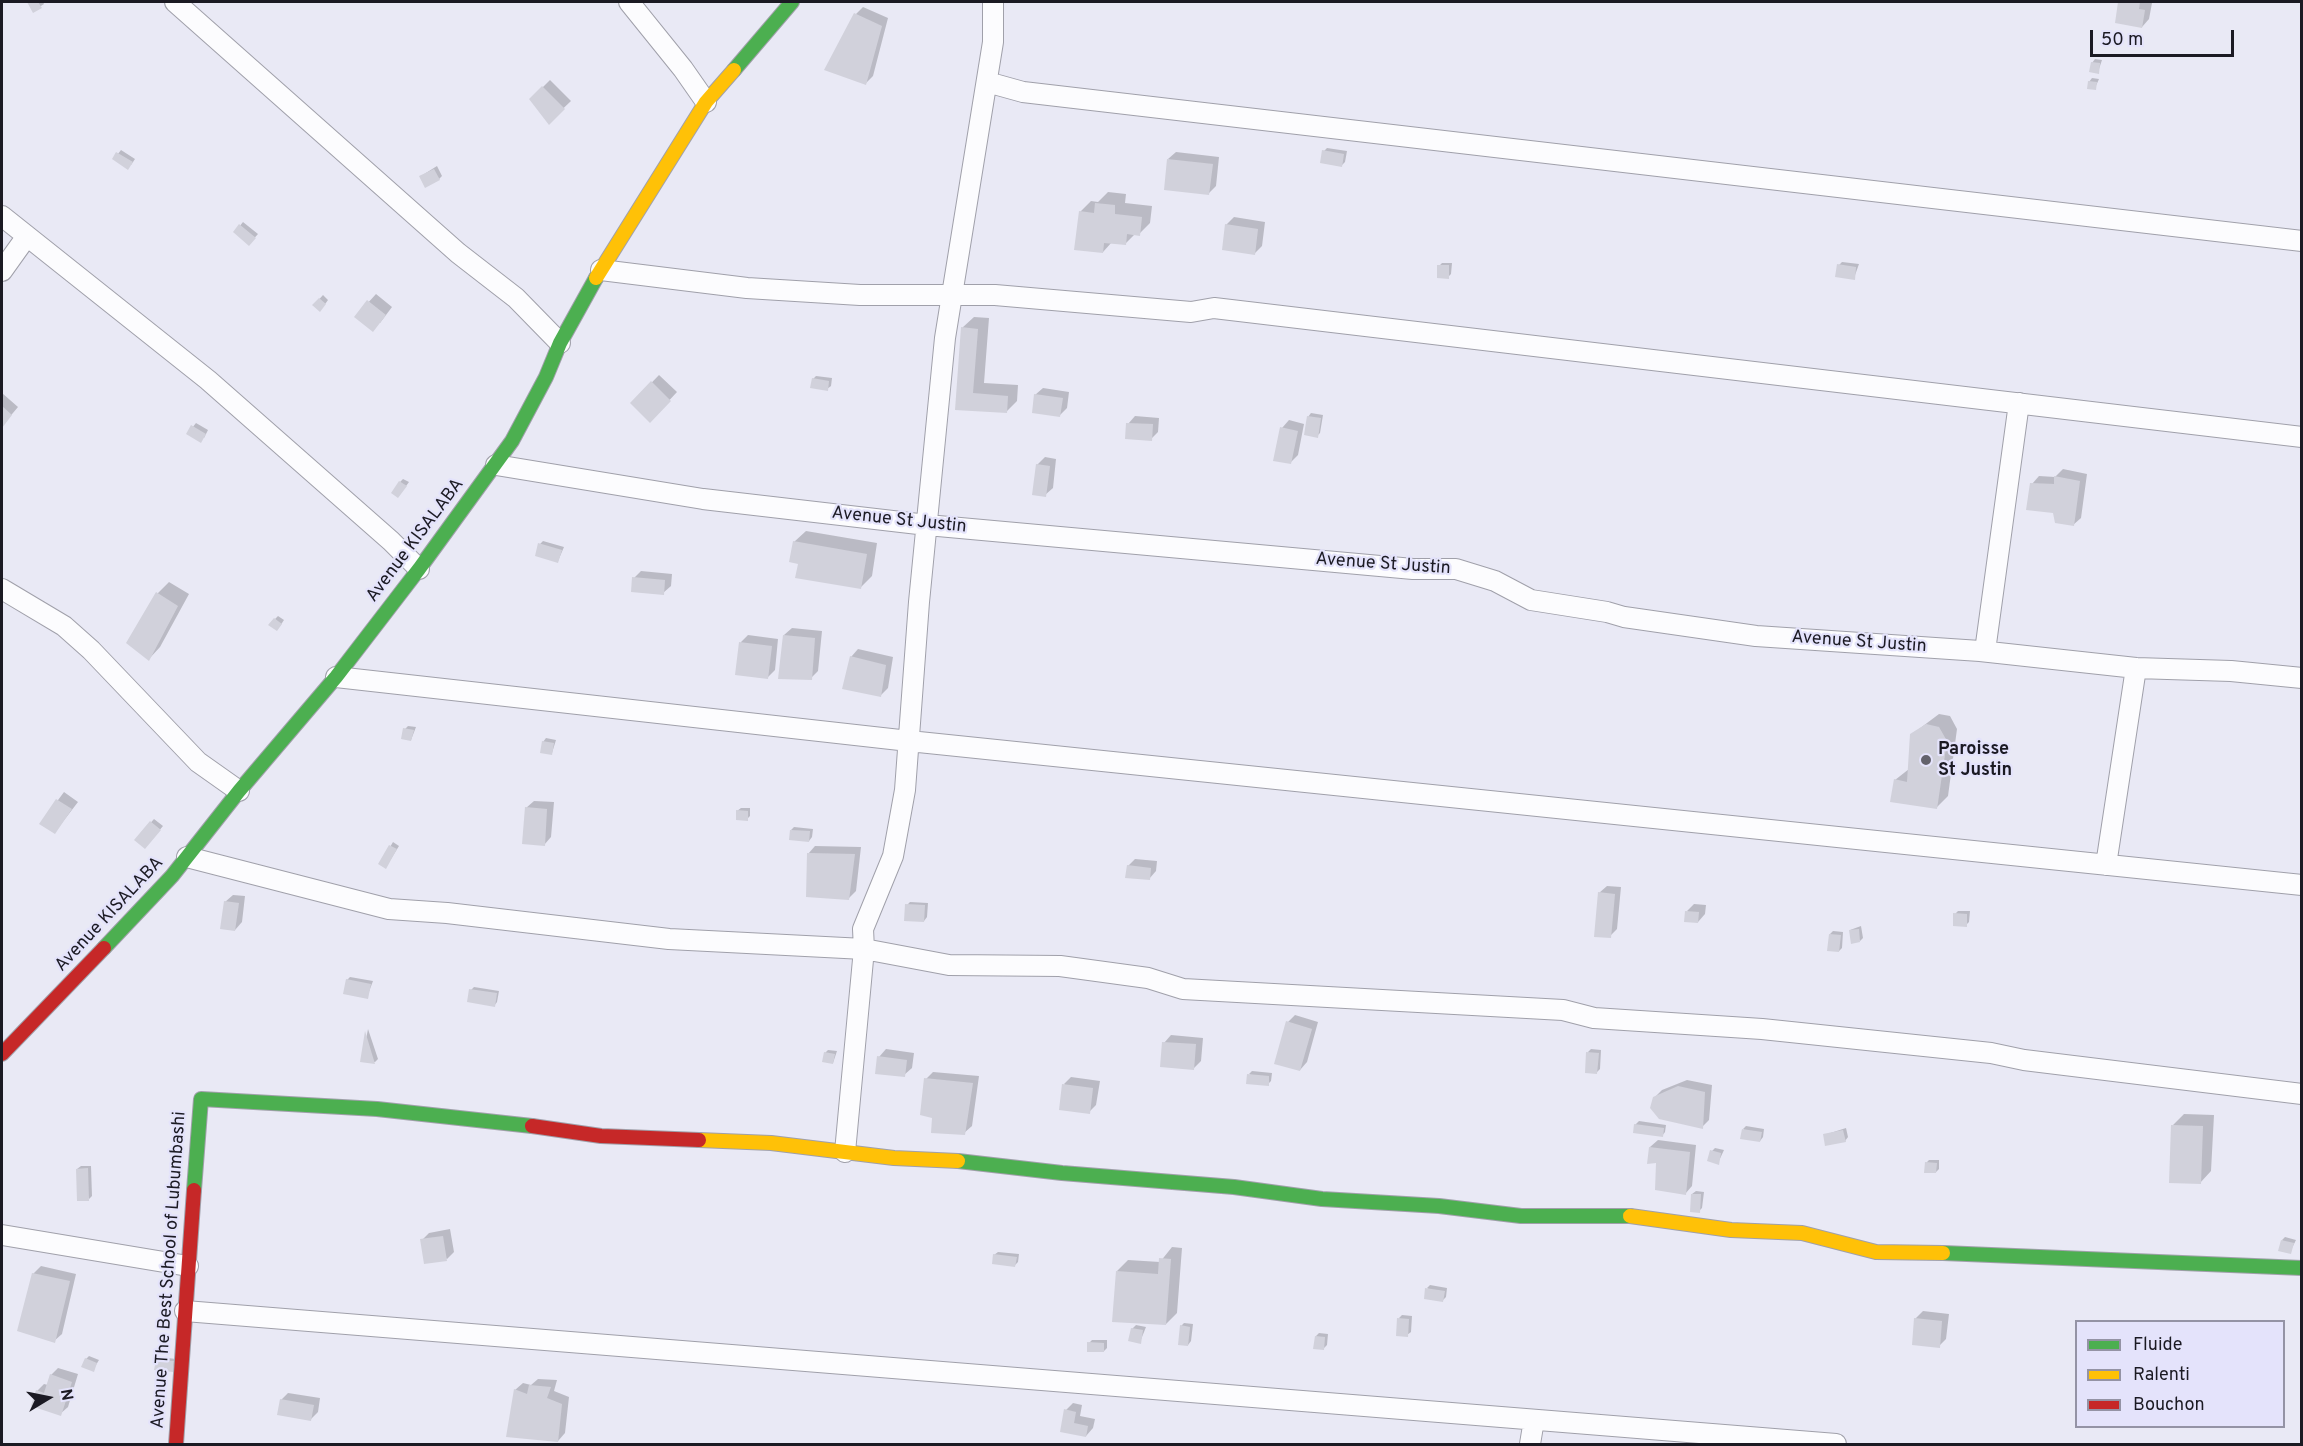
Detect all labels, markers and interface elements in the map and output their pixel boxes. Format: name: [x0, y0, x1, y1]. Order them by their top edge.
scale bar: [2093, 18, 2237, 56]
text: 50 m: [2101, 29, 2143, 52]
street label: Avenue KISALABA: [362, 475, 470, 607]
street label: Avenue St Justin: [831, 503, 967, 539]
street label: Avenue St Justin: [1315, 550, 1451, 580]
street label: Avenue St Justin: [1791, 628, 1927, 658]
place label: Paroisse St Justin: [1938, 739, 2012, 782]
marker: Paroisse St Justin: [1919, 753, 1933, 767]
street label: Avenue KISALABA: [51, 853, 169, 977]
street label: Avenue The Best School of Lubumbashi: [148, 1111, 192, 1429]
legend: [2075, 1320, 2285, 1428]
text: Fluide: [2133, 1334, 2182, 1357]
text: Ralenti: [2133, 1364, 2190, 1387]
north arrow: [18, 1368, 78, 1428]
text: N: [55, 1387, 77, 1402]
text: Bouchon: [2133, 1394, 2205, 1417]

